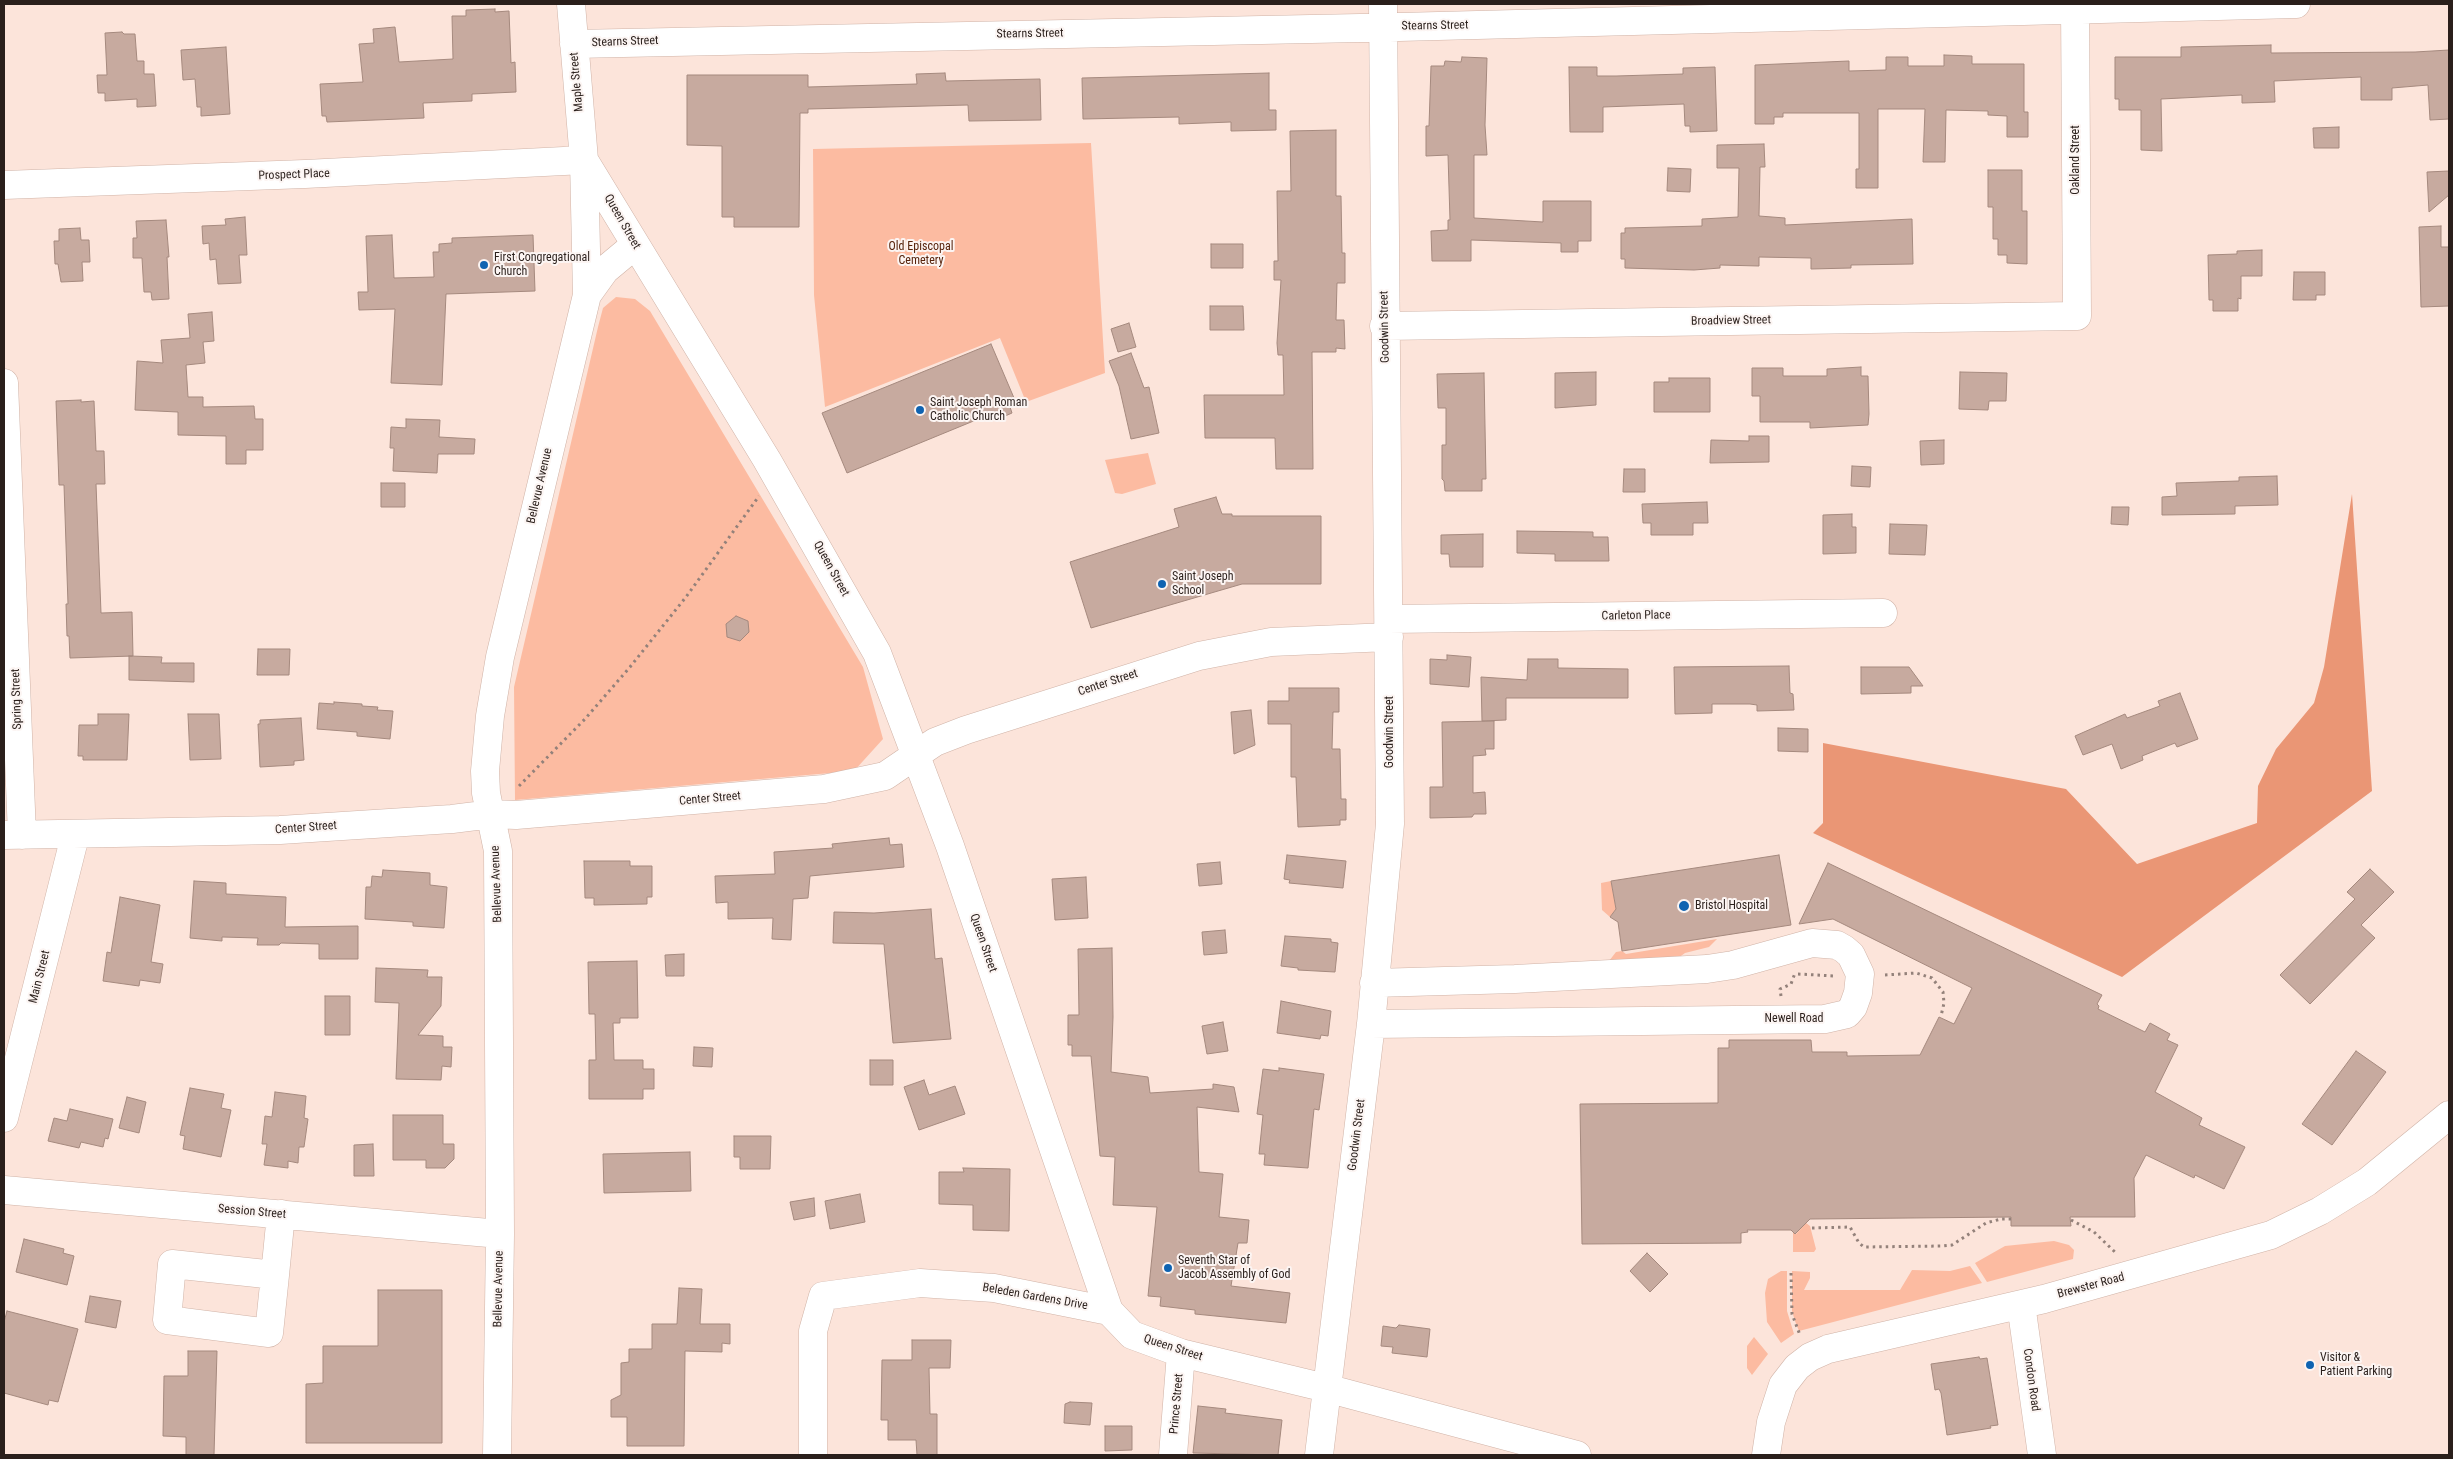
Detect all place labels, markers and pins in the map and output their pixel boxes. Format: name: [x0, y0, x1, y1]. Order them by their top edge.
place label: First Congregational Church: [494, 251, 590, 279]
marker: First Congregational Church: [478, 259, 490, 271]
place label: Saint Joseph Roman Catholic Church: [930, 396, 1027, 424]
marker: Saint Joseph Roman Catholic Church: [914, 404, 926, 416]
place label: Saint Joseph School: [1172, 570, 1233, 598]
marker: Saint Joseph School: [1156, 578, 1168, 590]
marker: Bristol Hospital: [1677, 899, 1691, 913]
place label: Bristol Hospital: [1695, 899, 1768, 913]
place label: Seventh Star of Jacob Assembly of God: [1178, 1254, 1290, 1282]
marker: Seventh Star of Jacob Assembly of God: [1162, 1262, 1174, 1274]
place label: Visitor & Patient Parking: [2320, 1351, 2392, 1379]
marker: Visitor & Patient Parking: [2304, 1359, 2316, 1371]

